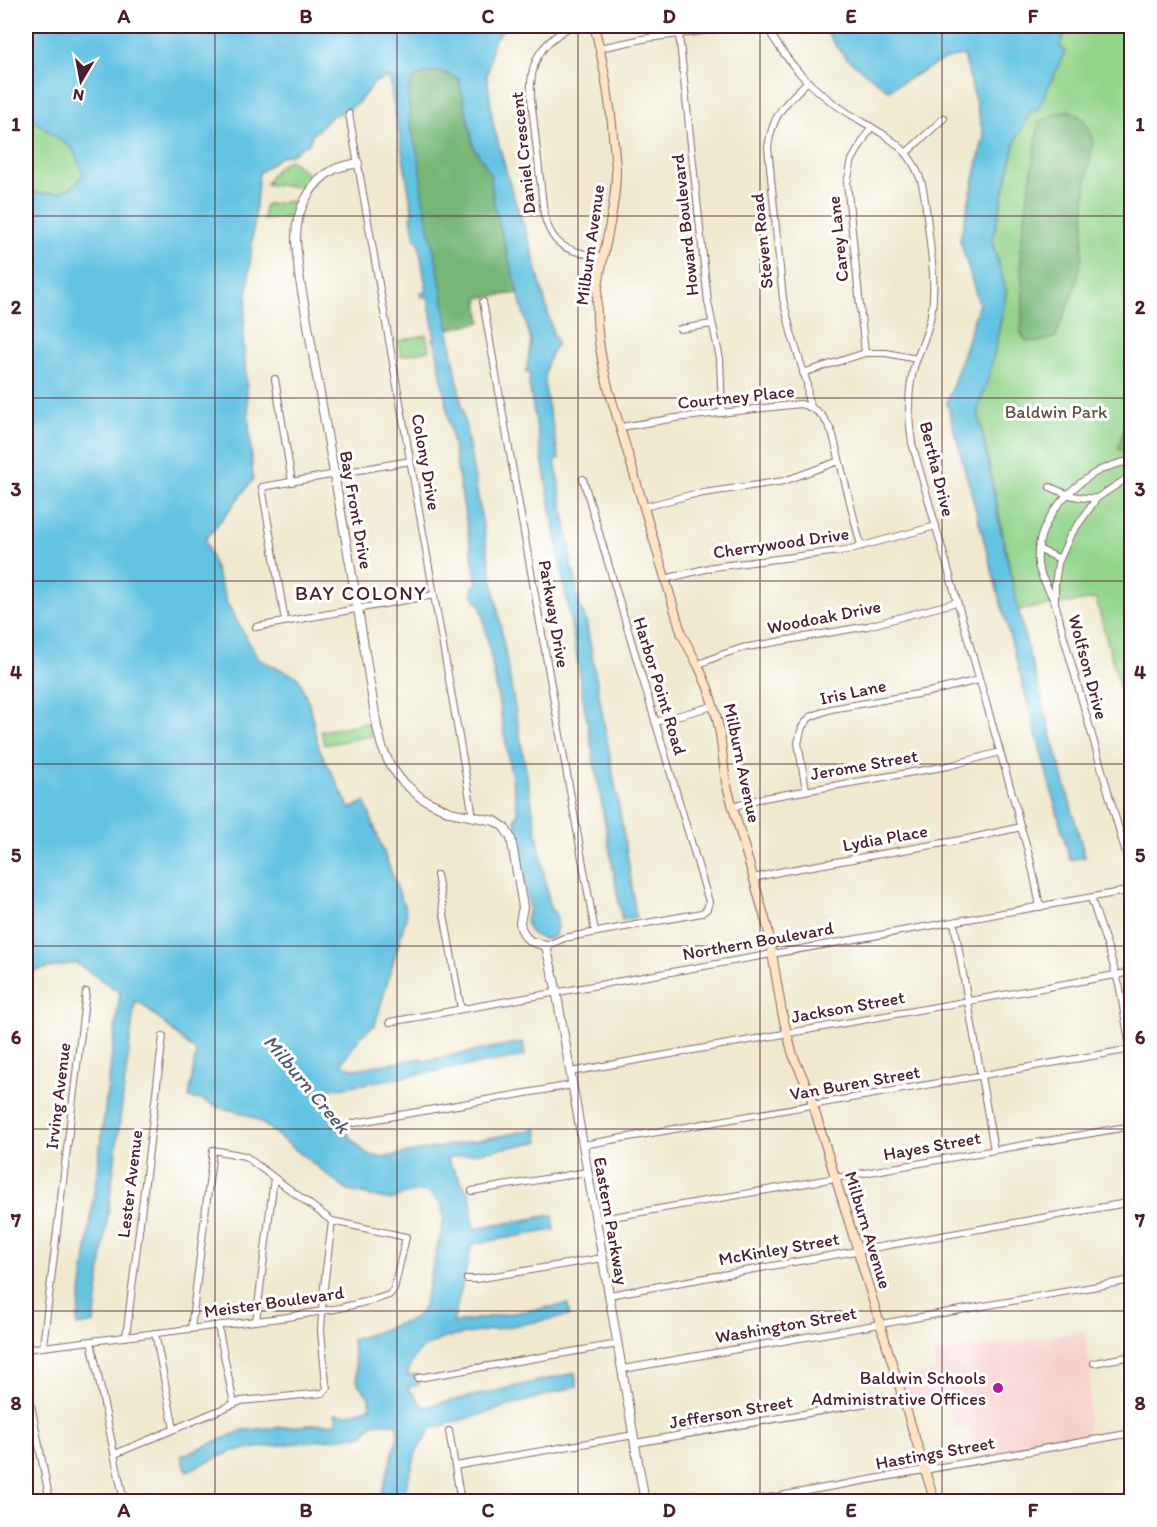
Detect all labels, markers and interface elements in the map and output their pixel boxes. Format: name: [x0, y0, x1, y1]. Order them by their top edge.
text: A: [117, 4, 131, 28]
text: B: [300, 4, 313, 28]
text: C: [482, 4, 495, 28]
text: D: [662, 4, 676, 28]
text: E: [845, 4, 857, 28]
text: F: [1028, 4, 1039, 28]
north arrow: [51, 51, 111, 111]
text: N: [72, 85, 85, 106]
street label: Daniel Crescent: [506, 90, 540, 215]
text: 1: [11, 112, 21, 136]
text: 1: [1135, 112, 1145, 136]
street label: Howard Boulevard: [667, 153, 703, 297]
street label: Milburn Avenue: [571, 183, 609, 307]
street label: Steven Road: [746, 192, 778, 290]
street label: Carey Lane: [823, 195, 853, 283]
text: 2: [11, 295, 22, 319]
text: 2: [1135, 295, 1146, 319]
street label: Courtney Place: [676, 380, 796, 414]
park label: Baldwin Park: [1005, 401, 1108, 423]
street label: Colony Drive: [407, 412, 445, 512]
street label: Bertha Drive: [915, 419, 959, 519]
street label: Bay Front Drive: [335, 449, 377, 571]
text: 3: [11, 477, 22, 501]
text: 3: [1135, 477, 1146, 501]
street label: Cherrywood Drive: [712, 523, 850, 563]
street label: Parkway Drive: [534, 558, 574, 670]
district label: BAY COLONY: [295, 581, 427, 605]
street label: Woodoak Drive: [765, 595, 883, 639]
street label: Wolfson Drive: [1063, 612, 1113, 722]
street label: Harbor Point Road: [629, 614, 691, 758]
text: 4: [10, 660, 22, 684]
text: 4: [1134, 660, 1146, 684]
street label: Iris Lane: [818, 674, 888, 710]
street label: Milburn Avenue: [719, 701, 765, 825]
street label: Jerome Street: [809, 745, 920, 785]
street label: Lydia Place: [841, 820, 929, 856]
text: 5: [11, 843, 22, 867]
text: 5: [1135, 843, 1146, 867]
street label: Northern Boulevard: [681, 917, 835, 965]
street label: Jackson Street: [790, 986, 907, 1028]
text: 6: [11, 1025, 22, 1049]
text: 6: [1135, 1025, 1146, 1049]
water label: Milburn Creek: [259, 1030, 356, 1140]
street label: Irving Avenue: [41, 1041, 75, 1151]
street label: Van Buren Street: [788, 1061, 922, 1105]
street label: Hayes Street: [881, 1127, 983, 1165]
street label: Lester Avenue: [112, 1129, 148, 1239]
street label: Eastern Parkway: [589, 1155, 633, 1287]
street label: Milburn Avenue: [840, 1169, 896, 1291]
text: 7: [10, 1208, 21, 1232]
text: 7: [1134, 1208, 1145, 1232]
street label: McKinley Street: [717, 1228, 841, 1270]
street label: Meister Boulevard: [203, 1281, 345, 1323]
street label: Washington Street: [714, 1302, 859, 1348]
place label: Baldwin Schools Administrative Offices: [811, 1367, 986, 1410]
marker: Baldwin Schools Administrative Offices: [991, 1381, 1005, 1395]
street label: Jefferson Street: [667, 1390, 795, 1434]
text: 8: [11, 1391, 22, 1415]
text: 8: [1135, 1391, 1146, 1415]
street label: Hastings Street: [874, 1432, 997, 1474]
text: A: [117, 1498, 131, 1522]
text: B: [300, 1498, 313, 1522]
text: C: [482, 1498, 495, 1522]
text: D: [662, 1498, 676, 1522]
text: E: [845, 1498, 857, 1522]
text: F: [1028, 1498, 1039, 1522]

